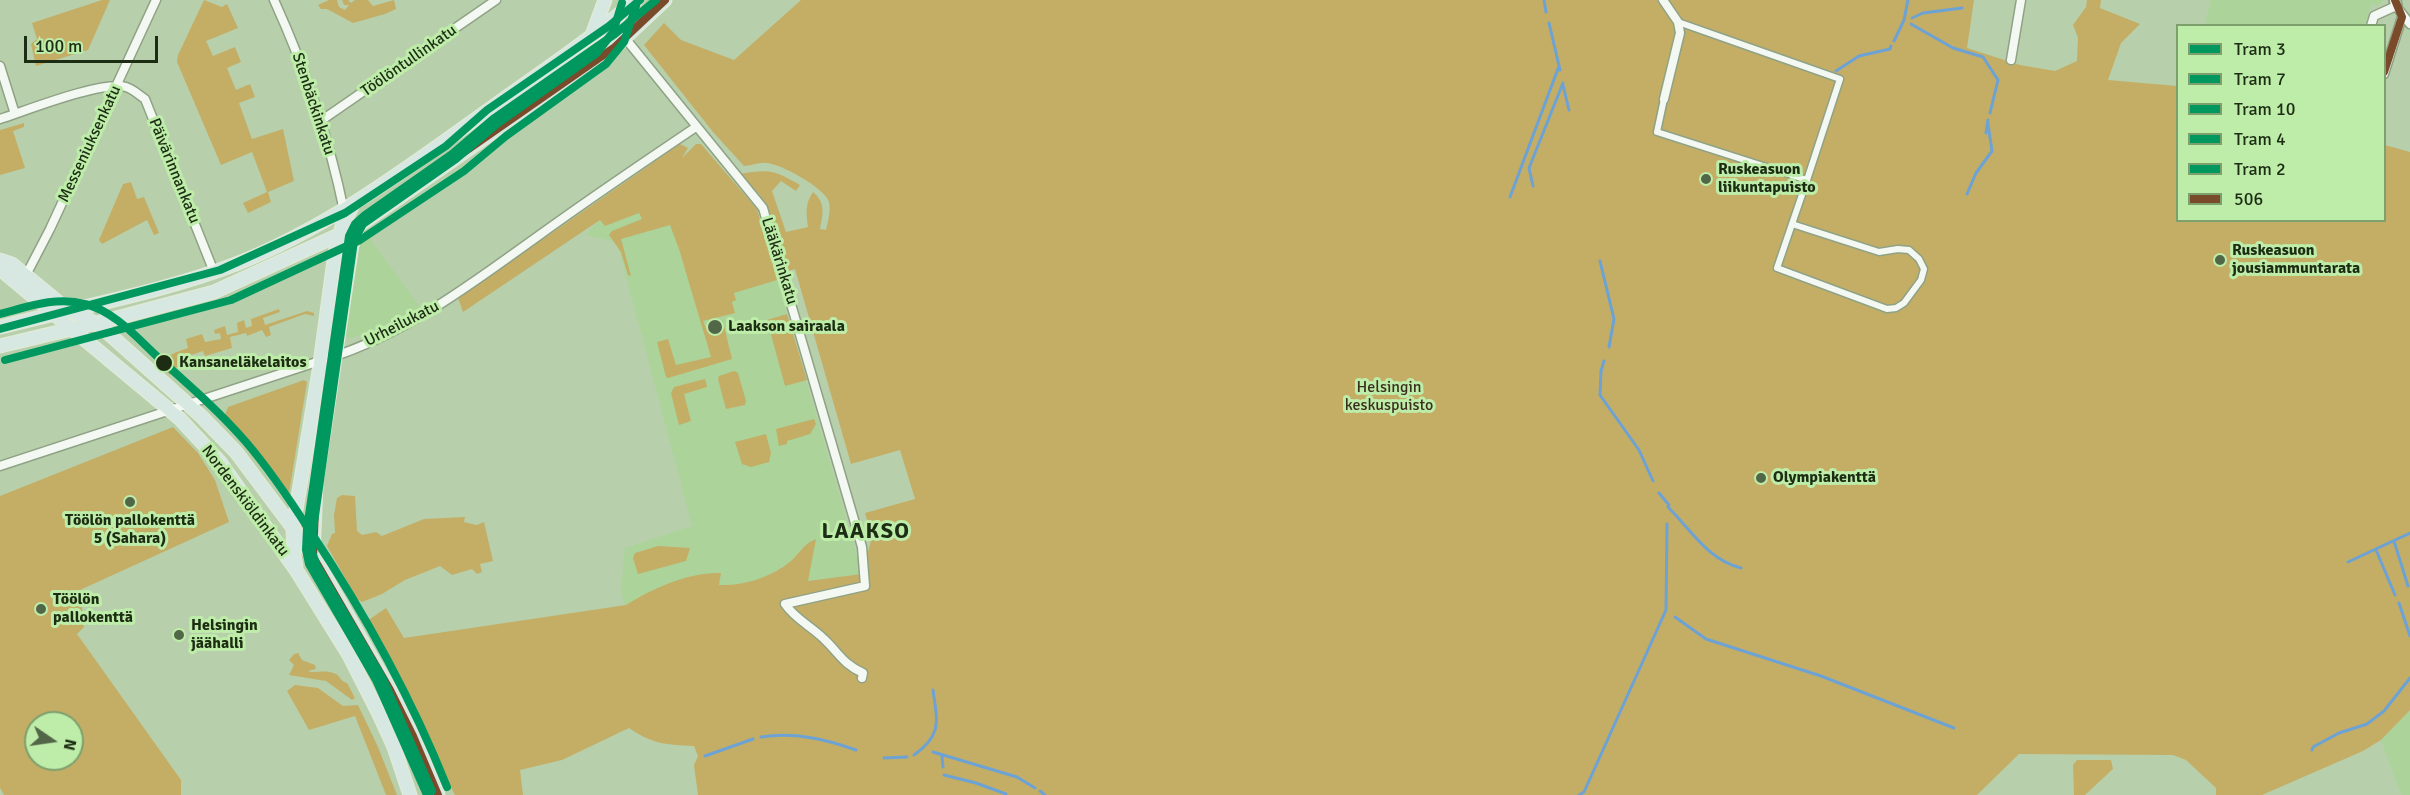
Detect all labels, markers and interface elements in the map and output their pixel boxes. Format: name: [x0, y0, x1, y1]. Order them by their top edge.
street label: Töölöntullinkatu: [358, 21, 460, 101]
scale bar: [27, 24, 160, 62]
legend: [2176, 24, 2386, 222]
text: 100 m: [35, 35, 82, 57]
text: Tram 3: [2234, 38, 2286, 60]
street label: Stenbäckinkatu: [287, 50, 339, 158]
text: Tram 7: [2234, 68, 2286, 90]
street label: Messeniuksenkatu: [54, 82, 126, 206]
text: Tram 10: [2234, 98, 2295, 120]
street label: Päivärinnankatu: [144, 116, 204, 226]
text: Tram 4: [2234, 128, 2286, 150]
text: Tram 2: [2234, 158, 2286, 180]
place label: Ruskeasuon liikuntapuisto: [1718, 160, 1816, 198]
marker: Ruskeasuon liikuntapuisto: [1699, 172, 1713, 186]
text: 506: [2234, 188, 2263, 210]
street label: Lääkärinkatu: [757, 215, 801, 307]
place label: Ruskeasuon jousiammuntarata: [2232, 241, 2360, 279]
marker: Ruskeasuon jousiammuntarata: [2213, 253, 2227, 267]
street label: Urheilukatu: [361, 297, 443, 351]
place label: Laakson sairaala: [728, 317, 845, 337]
marker: Laakson sairaala: [706, 318, 724, 336]
marker: Kansaneläkelaitos: [154, 353, 174, 373]
place label: Kansaneläkelaitos: [179, 353, 307, 373]
park label: Helsingin keskuspuisto: [1345, 378, 1433, 416]
street label: Nordenskiöldinkatu: [197, 442, 293, 560]
place label: Olympiakenttä: [1773, 468, 1876, 488]
marker: Olympiakenttä: [1754, 471, 1768, 485]
marker: Töölön pallokenttä 5 (Sahara): [123, 495, 137, 509]
place label: Töölön pallokenttä 5 (Sahara): [65, 511, 195, 549]
district label: LAAKSO: [822, 519, 910, 545]
place label: Töölön pallokenttä: [53, 590, 133, 628]
marker: Töölön pallokenttä: [34, 602, 48, 616]
place label: Helsingin jäähalli: [191, 616, 258, 654]
marker: Helsingin jäähalli: [172, 628, 186, 642]
north arrow: [24, 711, 84, 771]
text: N: [59, 737, 81, 752]

